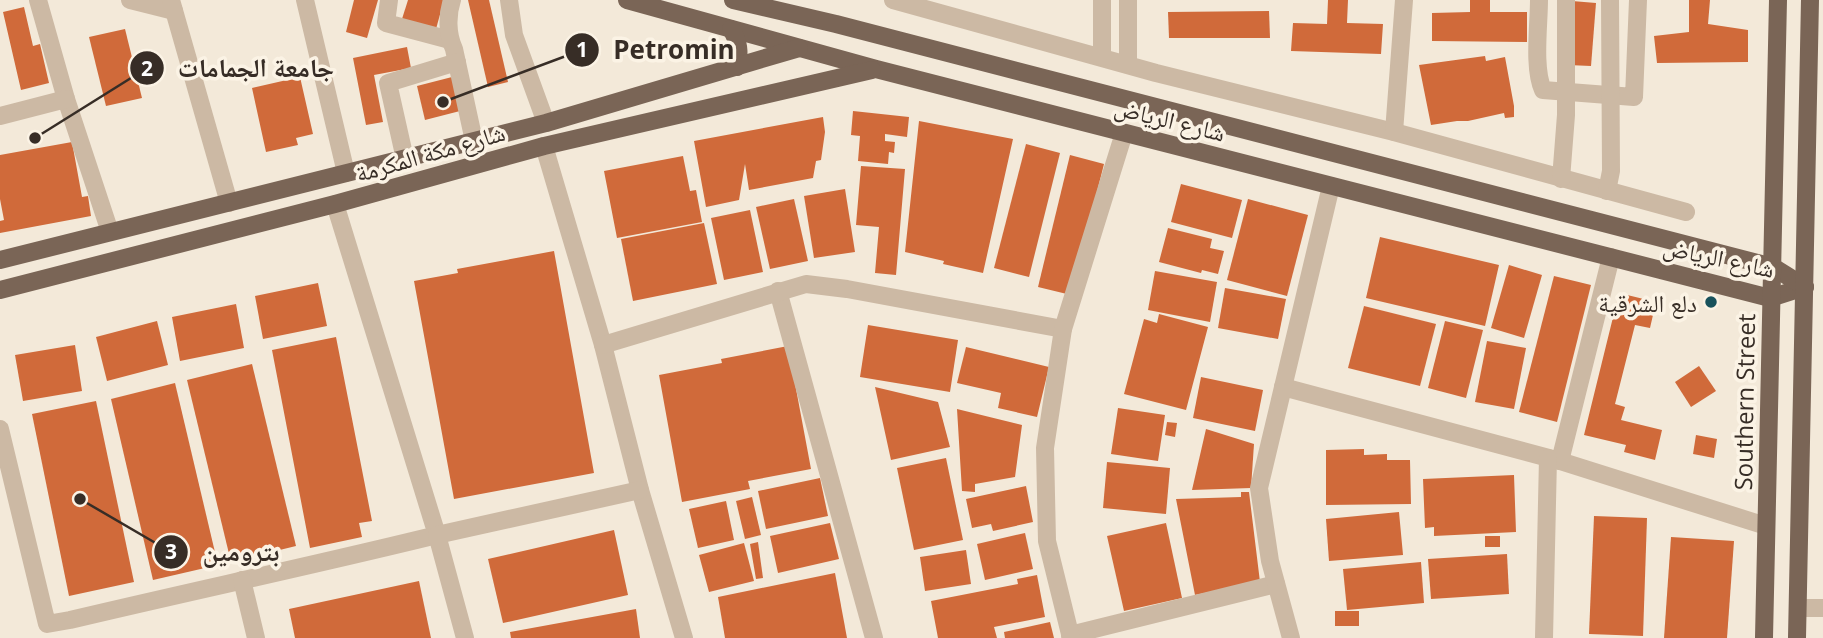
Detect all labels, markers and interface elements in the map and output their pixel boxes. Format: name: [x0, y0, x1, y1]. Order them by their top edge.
callout: Petromin: [564, 26, 749, 73]
text: Petromin: [613, 31, 735, 67]
text: 1: [576, 35, 588, 63]
callout: جامعة الجمامات: [129, 45, 348, 92]
text: جامعة الجمامات: [178, 49, 334, 85]
text: 2: [141, 54, 153, 82]
street label: شارع الرياض: [1111, 89, 1229, 149]
street label: شارع مكة المكرمة: [351, 115, 509, 189]
street label: شارع الرياض: [1660, 229, 1778, 285]
place label: دلع الشرقية: [1598, 286, 1697, 319]
marker: دلع الشرقية: [1703, 294, 1719, 310]
street label: Southern Street: [1726, 313, 1762, 491]
callout: بترومين: [153, 529, 293, 576]
text: بترومين: [203, 533, 279, 569]
text: 3: [165, 537, 177, 565]

